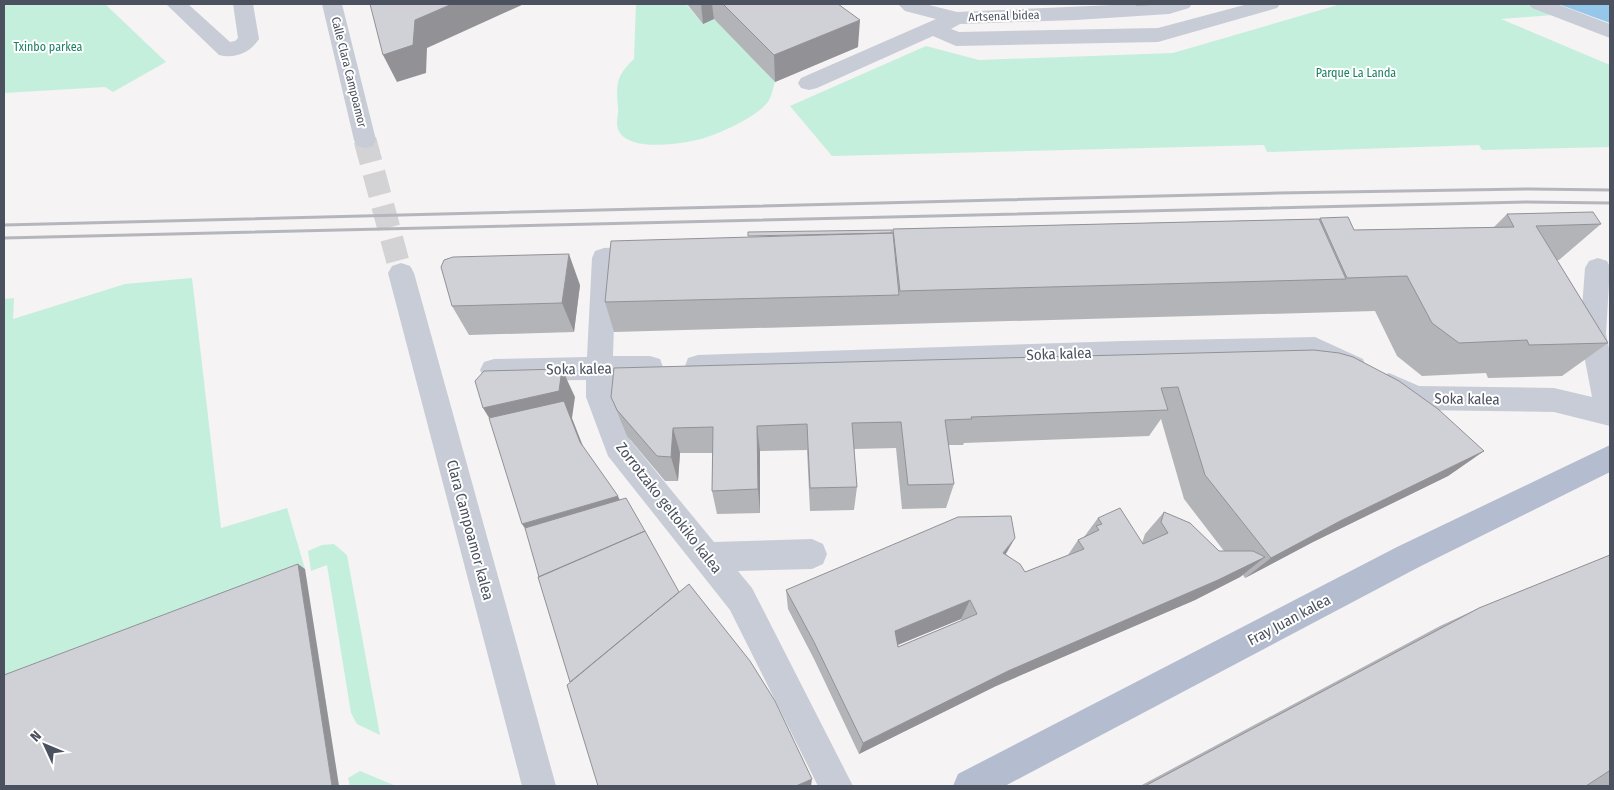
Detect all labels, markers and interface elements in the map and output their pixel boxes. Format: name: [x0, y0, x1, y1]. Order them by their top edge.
street label: Artsenal bidea: [968, 8, 1040, 24]
street label: Calle Clara Campoamor: [328, 15, 370, 130]
park label: Txinbo parkea: [14, 40, 83, 54]
park label: Parque La Landa: [1316, 66, 1396, 80]
street label: Soka kalea: [1026, 344, 1092, 364]
street label: Soka kalea: [546, 359, 612, 379]
street label: Soka kalea: [1434, 389, 1500, 409]
street label: Zorrotzako geltokiko kalea: [612, 439, 726, 577]
street label: Clara Campoamor kalea: [443, 458, 497, 602]
street label: Fray Juan kalea: [1244, 591, 1334, 649]
north arrow: [20, 720, 70, 770]
text: N: [27, 727, 45, 745]

